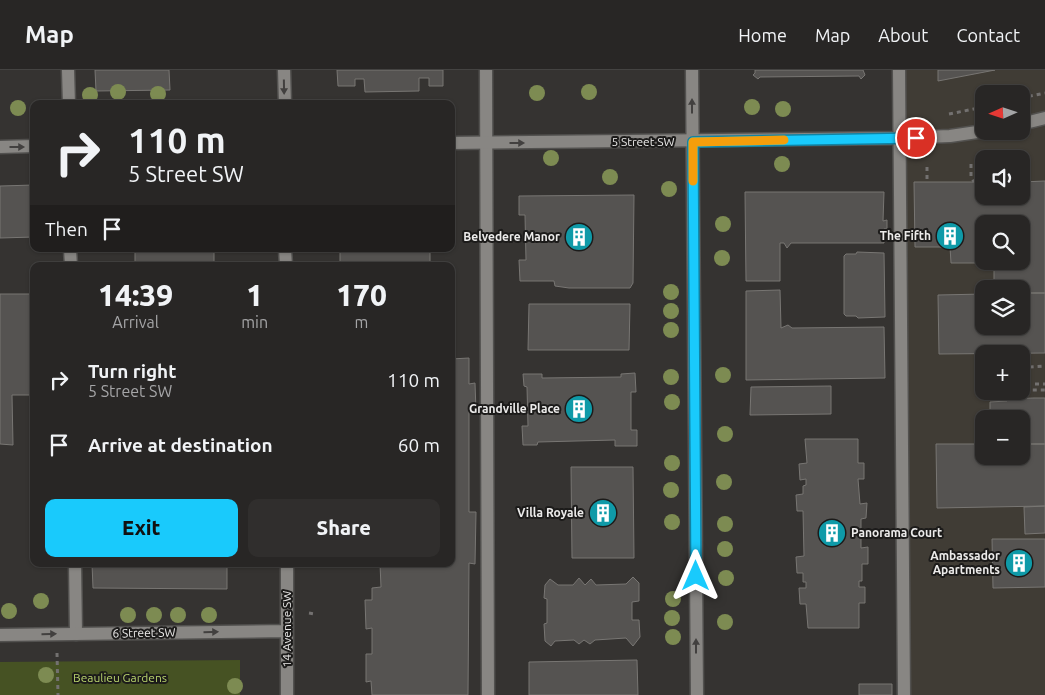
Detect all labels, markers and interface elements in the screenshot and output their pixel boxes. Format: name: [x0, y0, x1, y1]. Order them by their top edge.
text: Map: [25, 21, 74, 48]
text: Home: [738, 25, 787, 45]
text: Map: [815, 25, 850, 45]
text: About: [878, 25, 928, 45]
text: Contact: [956, 25, 1020, 45]
one-way arrow: [281, 79, 289, 95]
north arrow: [975, 85, 1030, 140]
map controls: [975, 85, 1030, 465]
one-way arrow: [688, 98, 696, 114]
pin: [895, 117, 937, 159]
icon: right: [45, 120, 110, 185]
text: 110 m: [128, 120, 226, 160]
icon: arrive: [902, 124, 930, 152]
street label: 5 Street SW: [611, 135, 675, 148]
one-way arrow: [510, 139, 526, 147]
one-way arrow: [9, 143, 25, 151]
button: sound: [975, 150, 1030, 205]
text: 5 Street SW: [128, 161, 244, 186]
icon: arrive: [98, 215, 126, 243]
button: search: [975, 215, 1030, 270]
text: Then: [45, 218, 88, 240]
building icon: The Fifth: [935, 221, 965, 251]
building icon: Belvedere Manor: [564, 222, 594, 252]
place label: The Fifth: [880, 229, 931, 242]
place label: Belvedere Manor: [463, 230, 560, 243]
text: 14:39: [98, 278, 173, 312]
text: 1: [246, 278, 263, 312]
text: 170: [336, 278, 387, 312]
button: layers: [975, 280, 1030, 335]
text: Arrival: [112, 313, 159, 331]
text: min: [241, 313, 268, 331]
text: m: [355, 313, 368, 331]
button: +: [975, 345, 1030, 400]
text: Turn right: [88, 360, 176, 382]
icon: right: [45, 366, 73, 394]
text: 110 m: [387, 369, 440, 391]
text: 5 Street SW: [88, 382, 172, 400]
building icon: Grandville Place: [564, 394, 594, 424]
place label: Grandville Place: [469, 402, 560, 415]
button: −: [975, 410, 1030, 465]
icon: arrive: [45, 431, 73, 459]
text: Arrive at destination: [88, 434, 273, 456]
text: 60 m: [398, 434, 440, 456]
building icon: Villa Royale: [588, 498, 618, 528]
button: Exit: [45, 499, 238, 557]
button: Share: [248, 499, 440, 557]
place label: Villa Royale: [517, 506, 584, 519]
building icon: Panorama Court: [817, 518, 847, 548]
place label: Panorama Court: [851, 526, 942, 539]
building icon: Ambassador Apartments: [1004, 548, 1034, 578]
position arrow: [669, 549, 721, 601]
place label: Ambassador Apartments: [930, 549, 1000, 576]
street label: 14 Avenue SW: [280, 591, 293, 667]
street label: 6 Street SW: [112, 625, 176, 640]
one-way arrow: [203, 627, 219, 635]
one-way arrow: [41, 630, 57, 638]
one-way arrow: [692, 638, 700, 654]
park label: Beaulieu Gardens: [73, 671, 167, 684]

